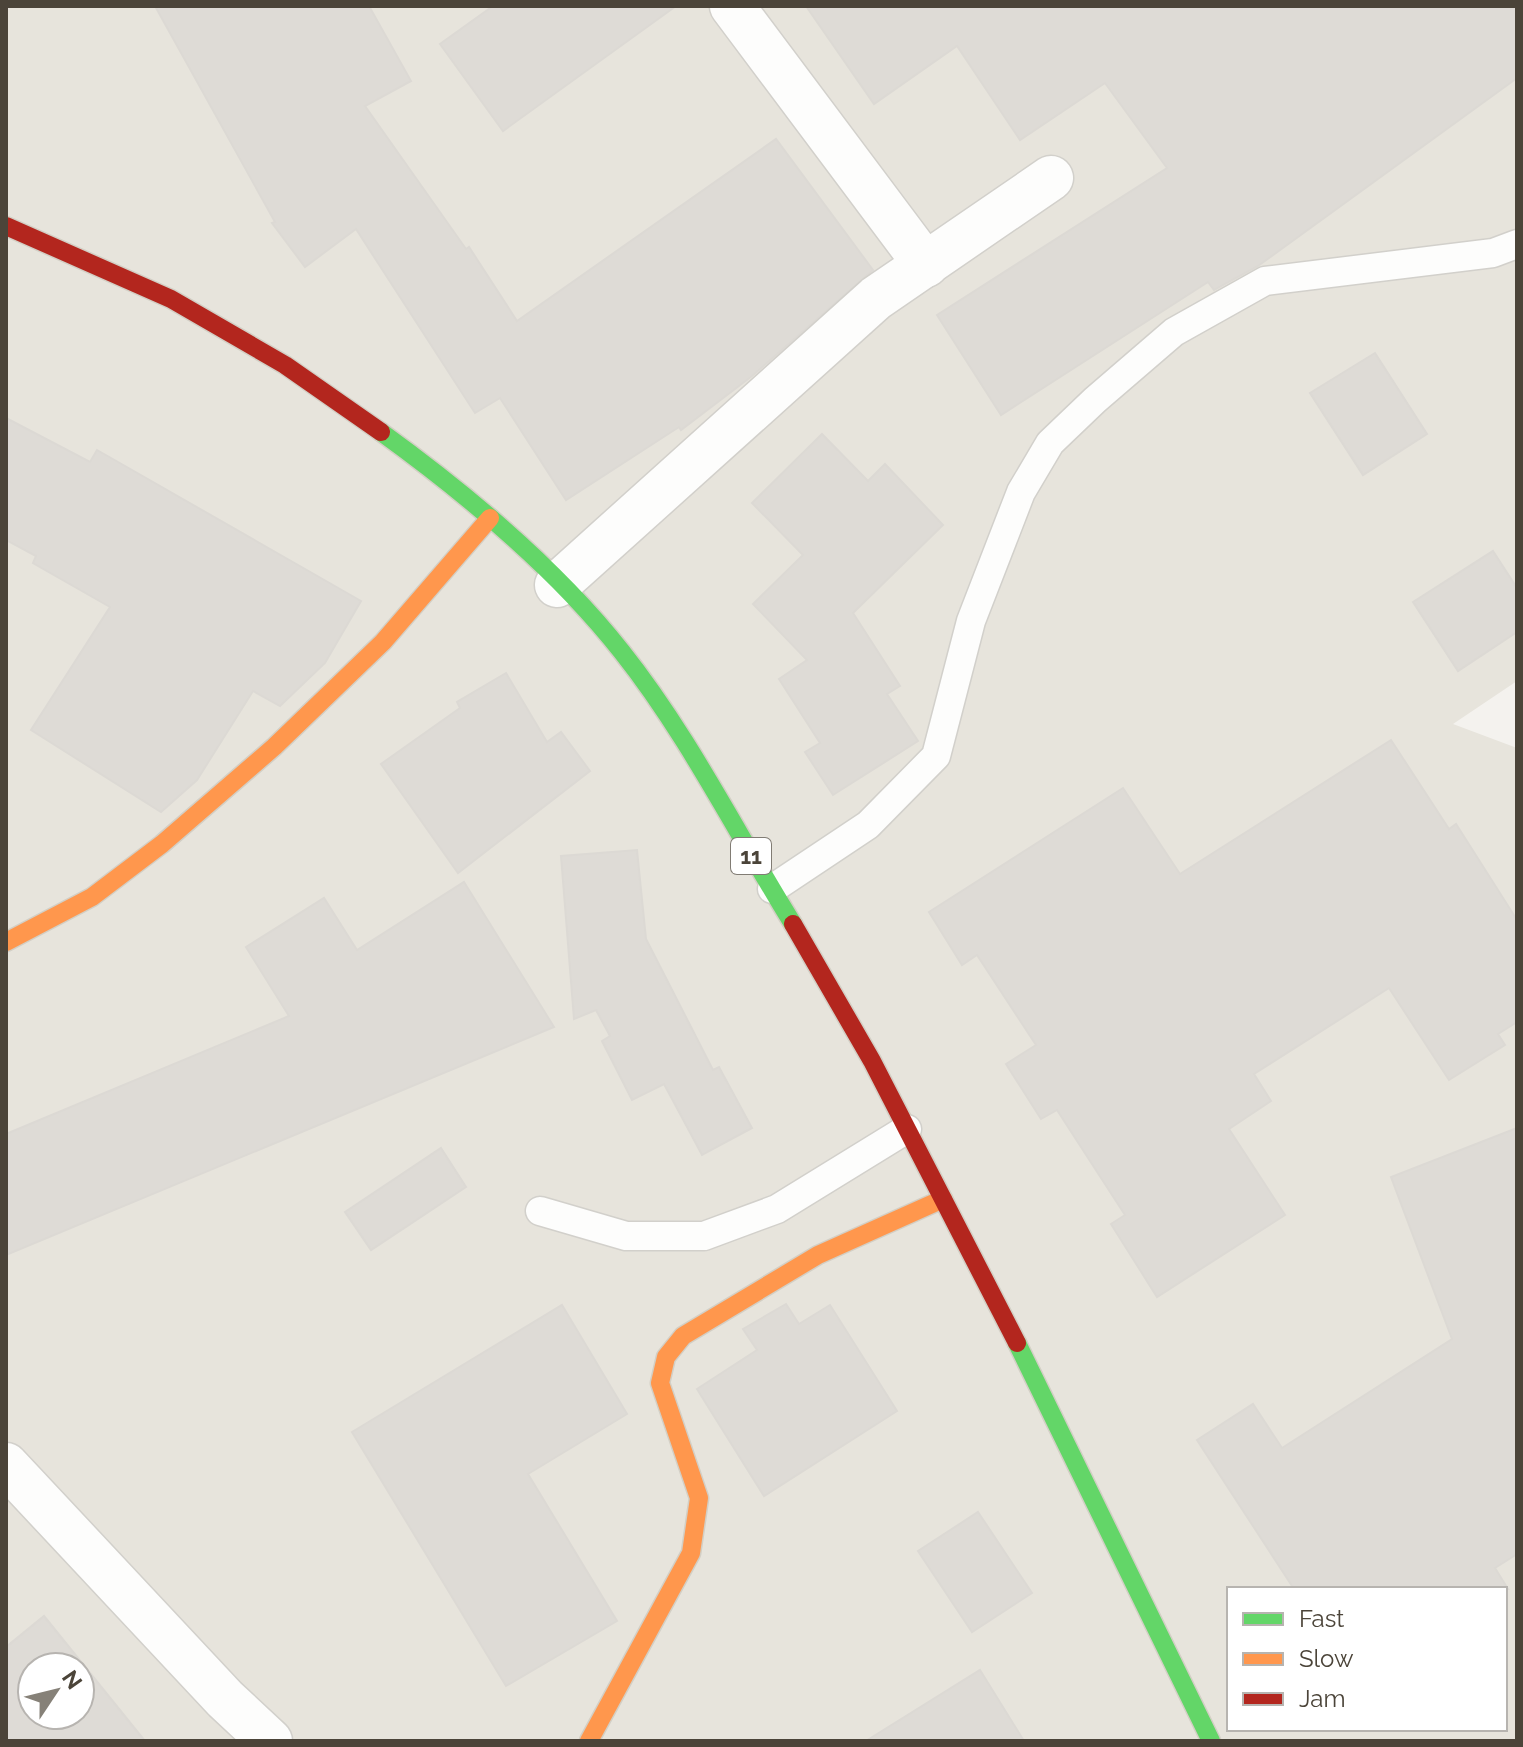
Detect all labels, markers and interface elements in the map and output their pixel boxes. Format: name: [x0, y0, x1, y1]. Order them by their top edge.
road number: 11: [731, 838, 771, 874]
legend: [1227, 1587, 1507, 1731]
text: Fast: [1299, 1604, 1344, 1633]
text: Slow: [1299, 1644, 1354, 1673]
north arrow: [16, 1651, 96, 1731]
text: N: [57, 1665, 88, 1694]
text: Jam: [1299, 1684, 1345, 1713]

